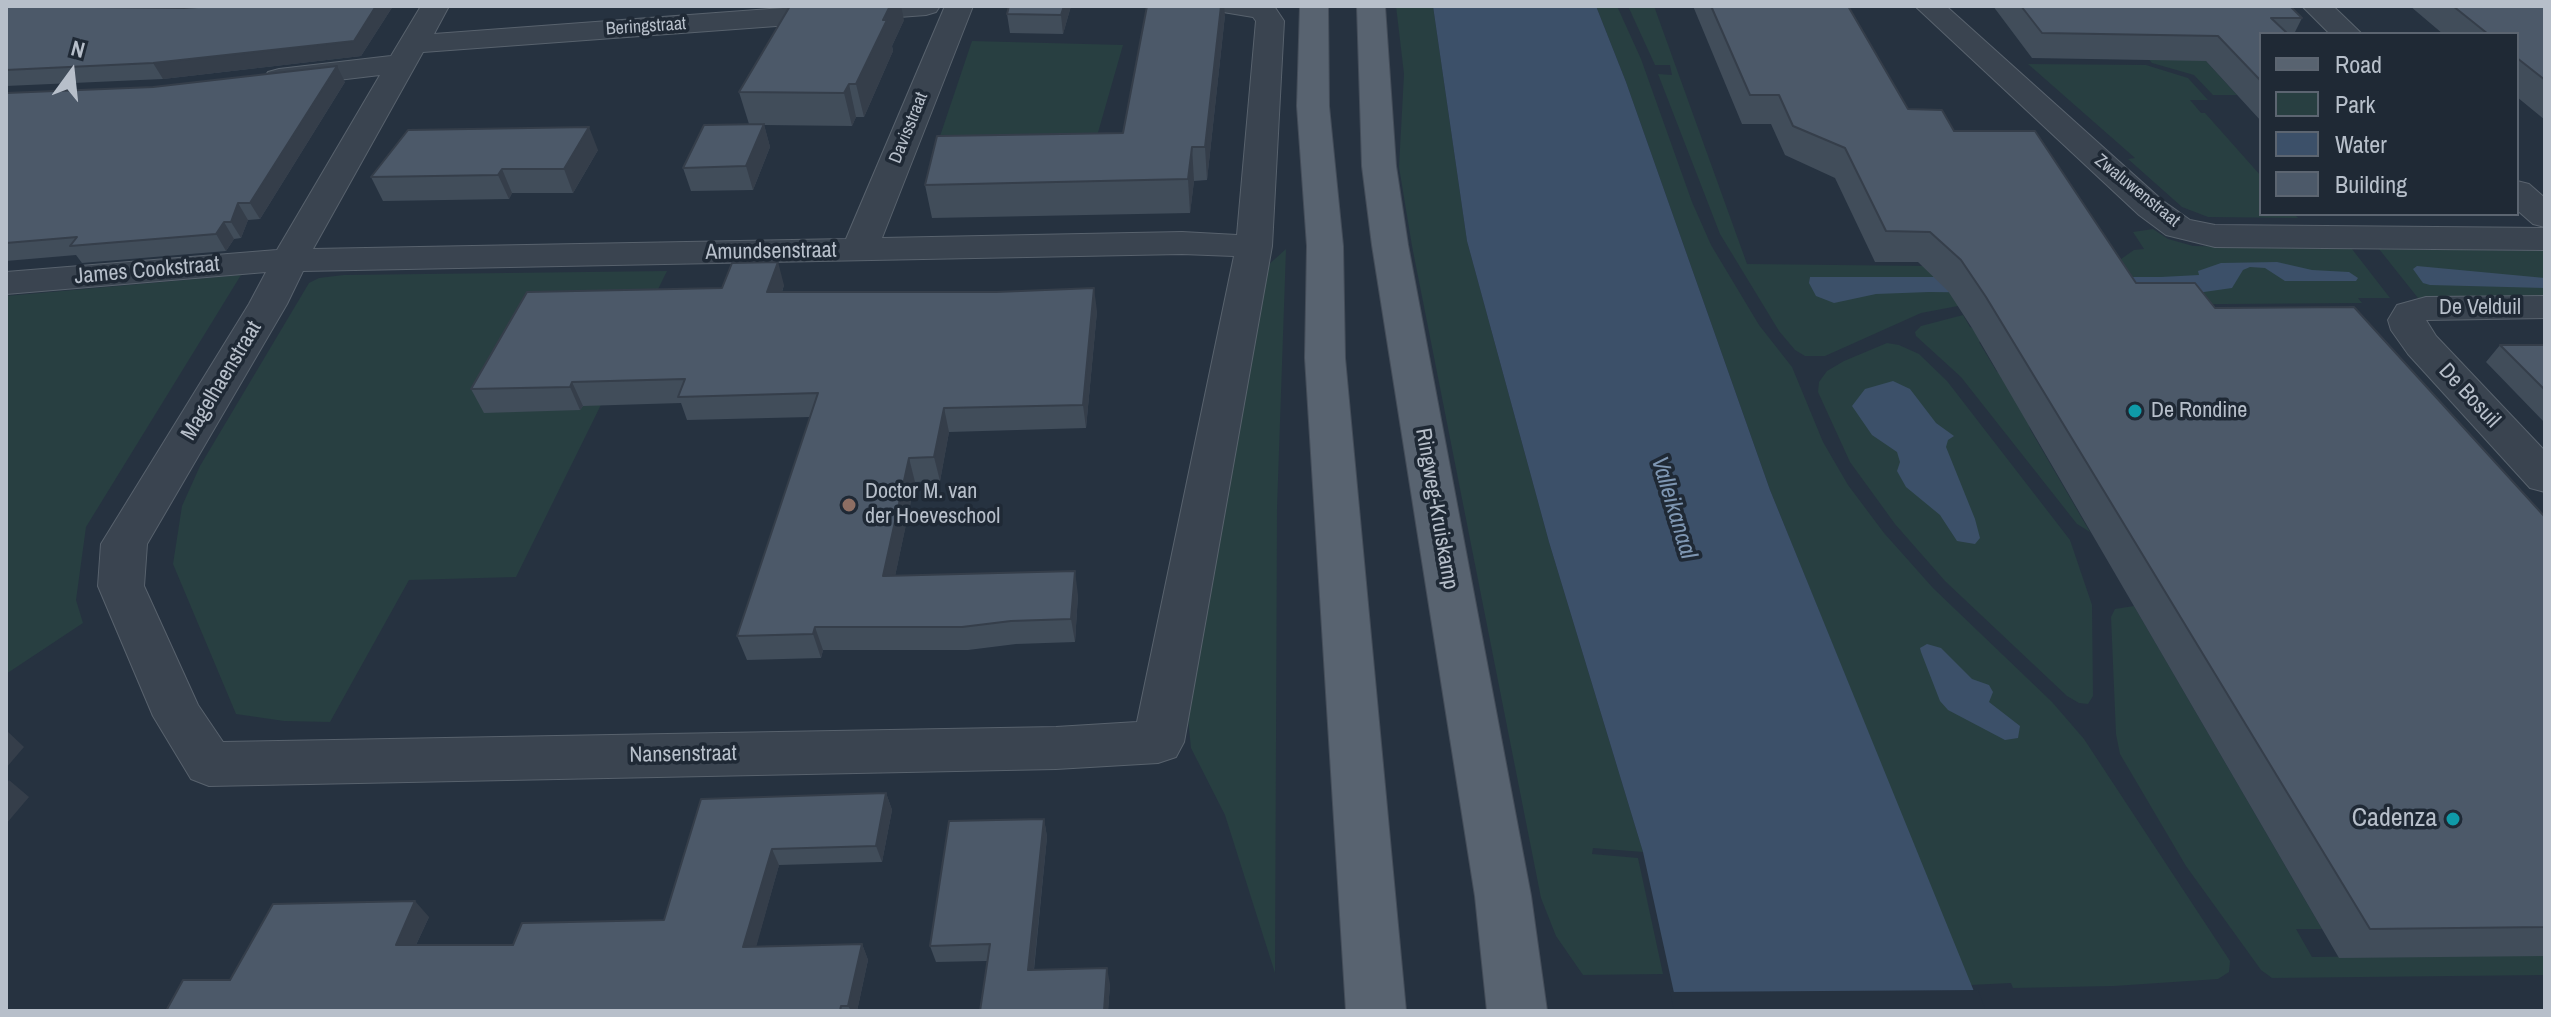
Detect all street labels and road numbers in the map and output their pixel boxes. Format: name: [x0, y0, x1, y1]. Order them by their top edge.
street label: Beringstraat: [605, 13, 687, 41]
street label: Davisstraat: [885, 89, 933, 167]
street label: Zwaluwenstraat: [2090, 150, 2184, 232]
street label: Amundsenstraat: [705, 238, 837, 266]
street label: James Cookstraat: [73, 252, 221, 290]
street label: De Velduil: [2439, 295, 2521, 321]
street label: Magelhaenstraat: [176, 317, 268, 445]
street label: De Bosuil: [2433, 358, 2505, 434]
street label: Ringweg-Kruiskamp: [1409, 426, 1463, 592]
street label: Nansenstraat: [629, 741, 737, 769]

